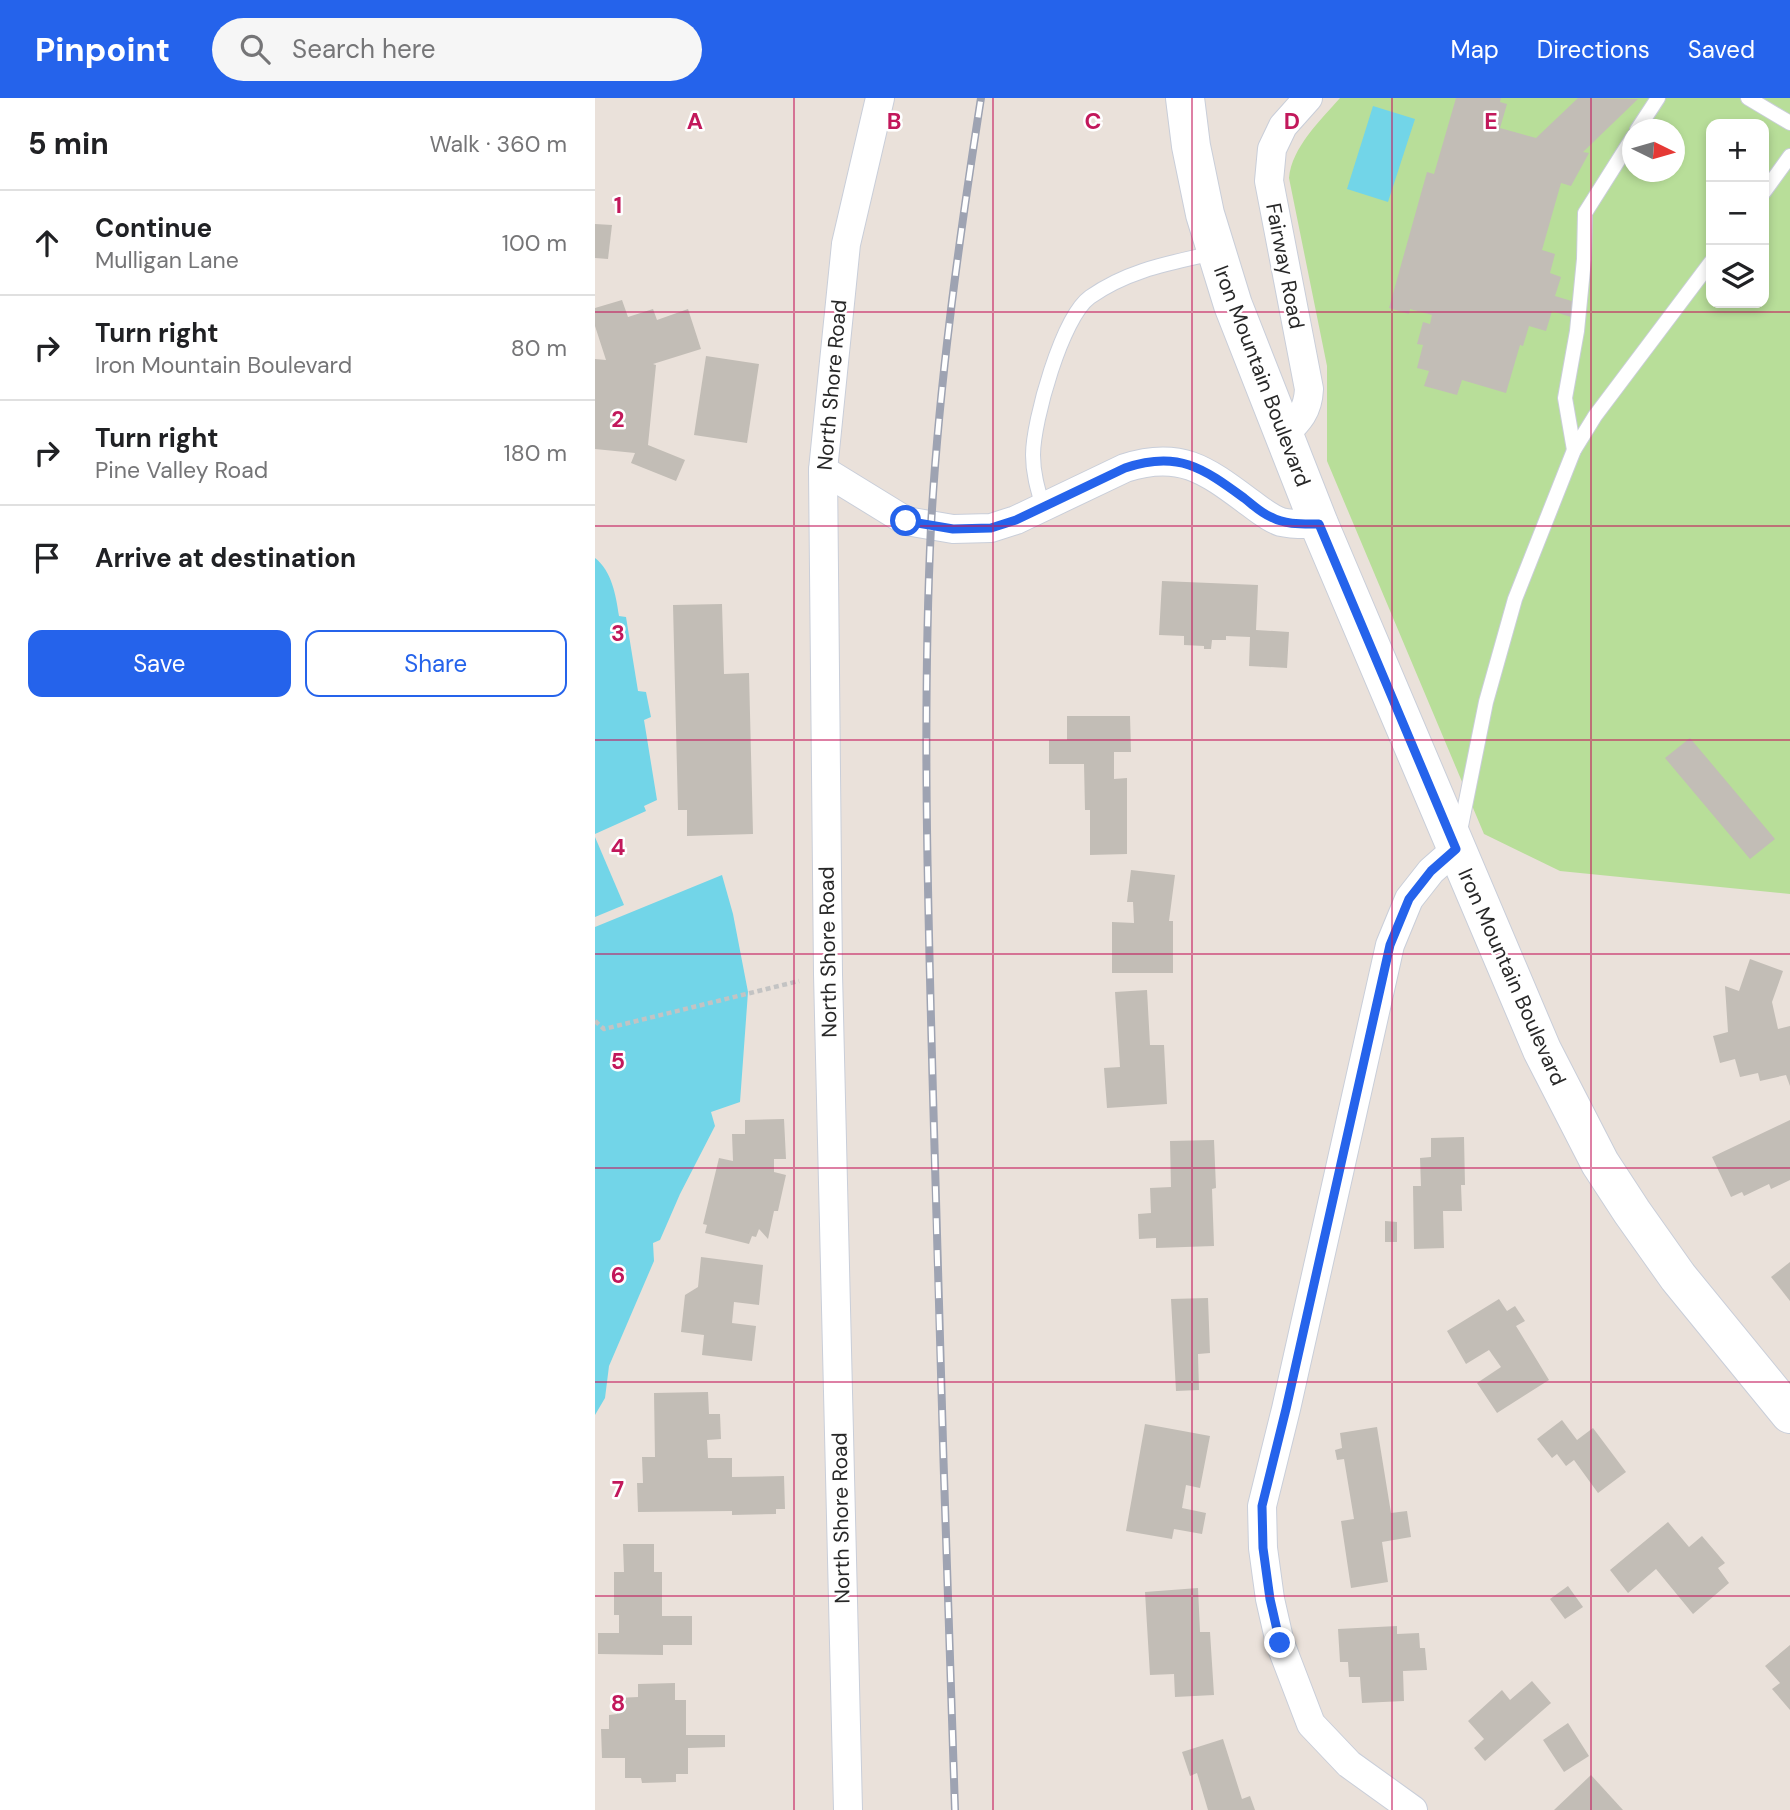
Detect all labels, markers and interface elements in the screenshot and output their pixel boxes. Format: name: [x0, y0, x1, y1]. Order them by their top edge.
search box: [212, 18, 702, 81]
text: Pinpoint: [35, 28, 170, 71]
icon: search: [236, 30, 274, 68]
text: Search here: [292, 32, 436, 66]
text: Map: [1451, 34, 1499, 65]
text: Directions: [1537, 34, 1650, 65]
text: Saved: [1688, 34, 1755, 65]
text: A: [687, 106, 703, 136]
text: B: [887, 106, 901, 136]
text: C: [1085, 106, 1101, 136]
text: D: [1284, 106, 1300, 136]
text: E: [1484, 106, 1498, 136]
north arrow: [1622, 119, 1685, 182]
map controls: [1706, 119, 1769, 308]
button: +: [1706, 119, 1769, 182]
text: 5 min: [28, 124, 109, 163]
text: Walk · 360 m: [429, 129, 567, 159]
button: −: [1706, 182, 1769, 245]
text: 1: [614, 190, 622, 220]
street label: Fairway Road: [1259, 201, 1311, 331]
text: Continue: [95, 211, 212, 245]
icon: ahead: [28, 224, 66, 262]
text: 100 m: [502, 228, 567, 258]
text: Mulligan Lane: [95, 245, 239, 275]
button: layers: [1706, 245, 1769, 308]
street label: Iron Mountain Boulevard: [1207, 261, 1317, 491]
street label: North Shore Road: [811, 299, 853, 471]
text: Turn right: [95, 316, 219, 350]
icon: right: [28, 329, 66, 367]
text: 80 m: [511, 333, 567, 363]
text: Iron Mountain Boulevard: [95, 350, 352, 380]
text: 2: [611, 404, 625, 434]
text: Turn right: [95, 421, 219, 455]
icon: right: [28, 434, 66, 472]
text: 180 m: [503, 438, 567, 468]
text: Pine Valley Road: [95, 455, 268, 485]
route start: [890, 505, 921, 536]
icon: arrive: [28, 539, 66, 577]
text: Arrive at destination: [95, 541, 356, 575]
text: 3: [611, 618, 625, 648]
button: Save: [28, 630, 291, 697]
button: Share: [305, 630, 567, 697]
text: 4: [611, 832, 626, 862]
street label: Iron Mountain Boulevard: [1451, 864, 1573, 1090]
street label: North Shore Road: [813, 866, 843, 1038]
text: 5: [611, 1046, 625, 1076]
text: 6: [611, 1260, 625, 1290]
street label: North Shore Road: [826, 1432, 856, 1604]
text: 7: [612, 1474, 624, 1504]
route end: [1264, 1627, 1295, 1658]
text: 8: [611, 1688, 625, 1718]

